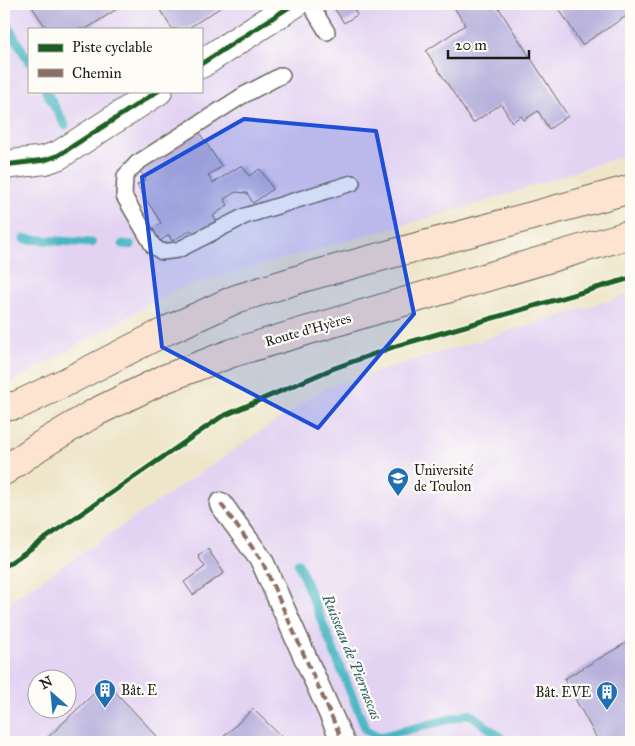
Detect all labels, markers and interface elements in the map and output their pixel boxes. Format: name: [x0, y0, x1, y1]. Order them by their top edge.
legend: [28, 28, 202, 92]
scale bar: [448, 28, 529, 60]
text: 20 m: [455, 36, 487, 54]
text: Piste cyclable: [72, 38, 152, 56]
text: Chemin: [72, 64, 122, 82]
street label: Route d'Hyères: [263, 310, 353, 350]
place label: Université de Toulon: [414, 462, 473, 495]
school or university icon: Université de Toulon: [386, 466, 410, 497]
water label: Ruisseau de Pierrascas: [318, 591, 386, 723]
north arrow: [28, 668, 78, 718]
text: N: [37, 673, 56, 693]
building icon: Bât. E: [93, 678, 117, 709]
building icon: Bât. EVE: [595, 680, 619, 711]
place label: Bât. E: [121, 682, 157, 699]
place label: Bât. EVE: [535, 684, 591, 701]

